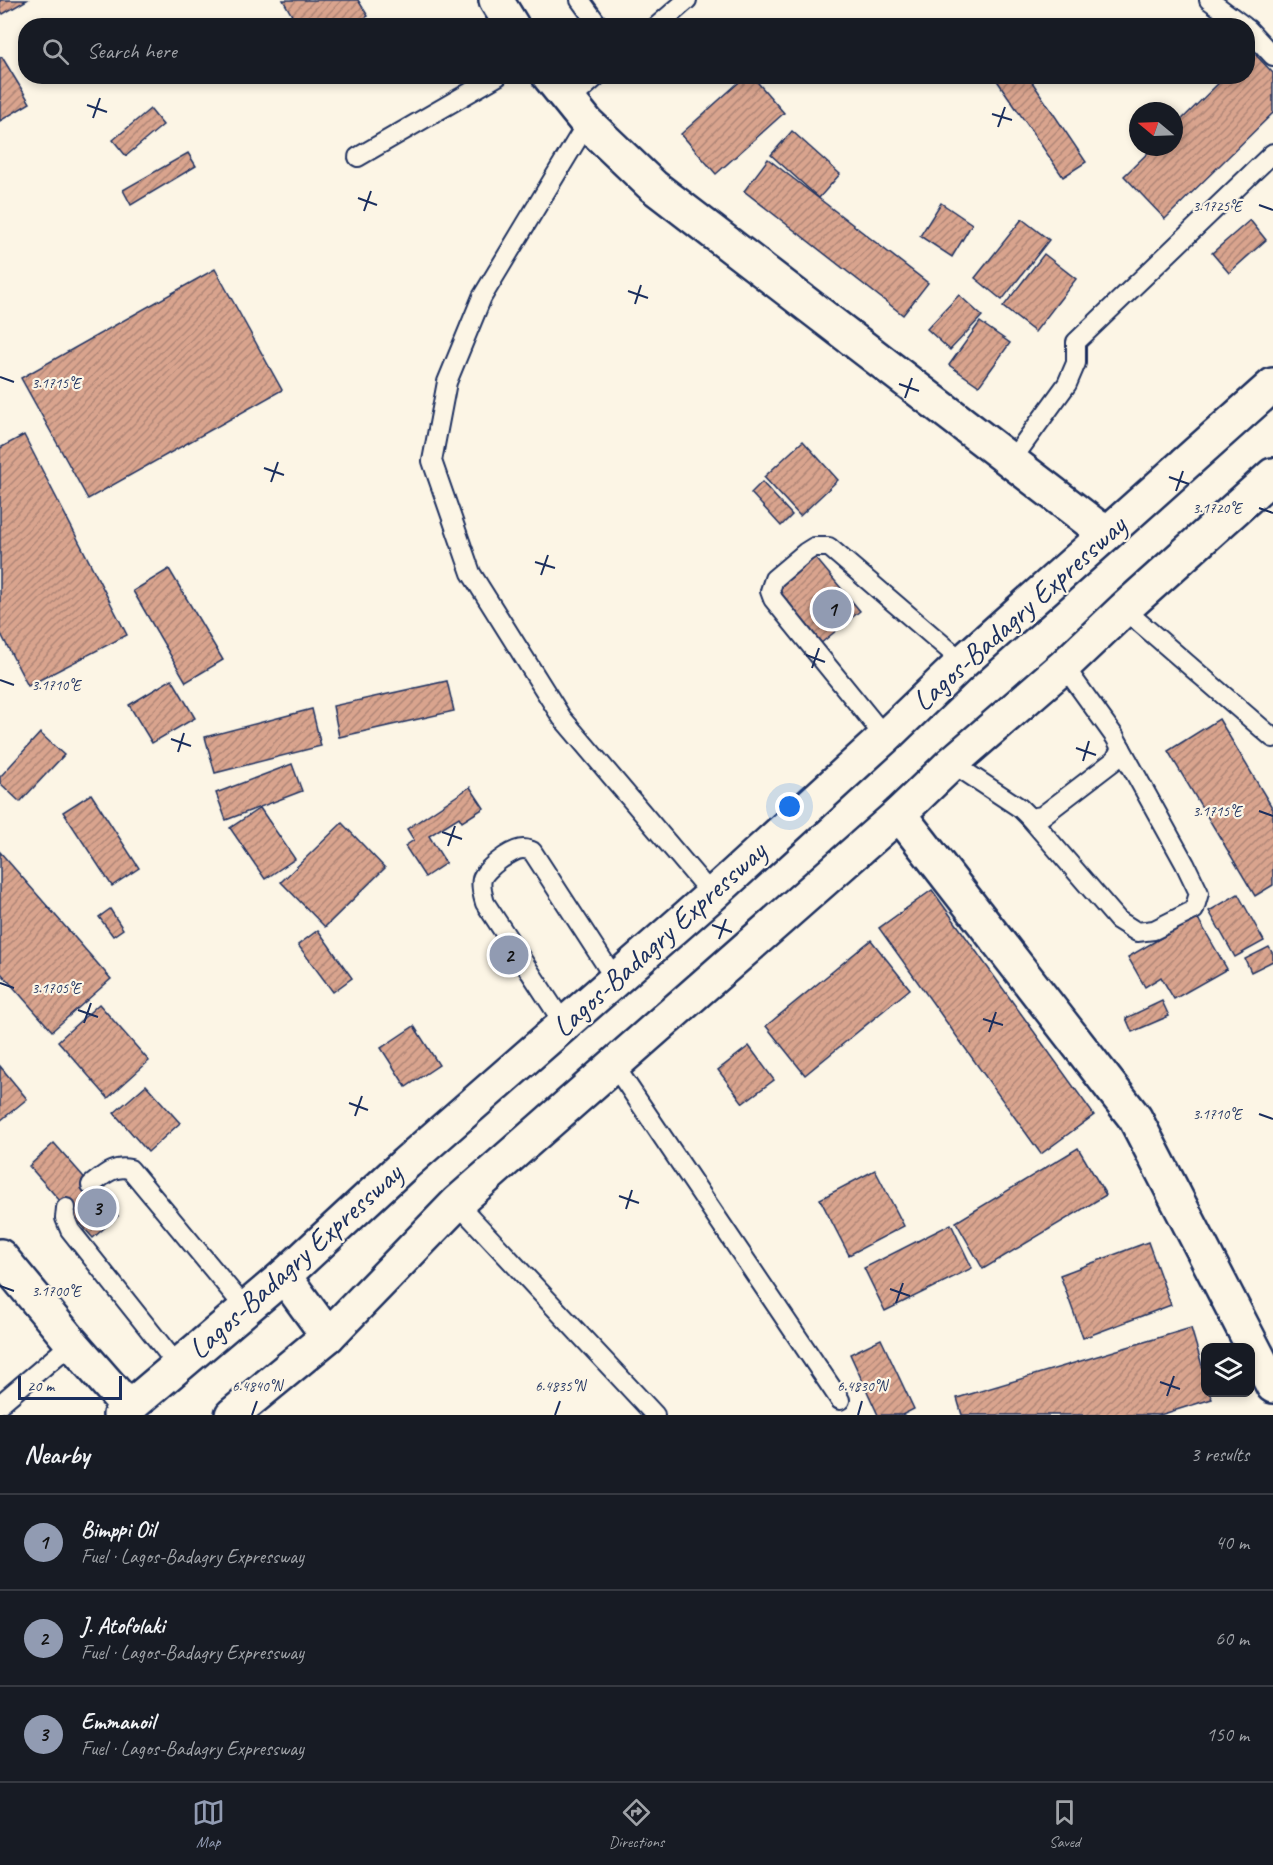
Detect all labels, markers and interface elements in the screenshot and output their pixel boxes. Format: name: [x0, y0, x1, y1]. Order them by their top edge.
search box: [18, 18, 1255, 84]
icon: search: [39, 35, 72, 68]
text: Search here: [87, 37, 177, 65]
north arrow: [1129, 102, 1183, 156]
text: 3.1725°E: [1193, 197, 1244, 216]
text: 3.1715°E: [32, 374, 83, 393]
text: 3.1720°E: [1193, 499, 1244, 518]
street label: Lagos-Badagry Expressway: [904, 506, 1135, 719]
pin: 1: [812, 586, 852, 632]
text: 3.1710°E: [32, 676, 83, 695]
your location: [775, 792, 804, 821]
text: 3.1715°E: [1193, 802, 1244, 821]
street label: Lagos-Badagry Expressway: [544, 832, 775, 1045]
pin: 2: [490, 932, 528, 978]
text: 3.1705°E: [32, 979, 83, 998]
text: 3.1710°E: [1193, 1105, 1244, 1124]
street label: Lagos-Badagry Expressway: [180, 1154, 411, 1367]
pin: 3: [78, 1186, 116, 1230]
text: 3.1700°E: [32, 1282, 83, 1301]
map controls: [1201, 1343, 1255, 1397]
button: layers: [1201, 1343, 1255, 1397]
scale bar: [18, 1373, 122, 1400]
text: 20 m: [27, 1376, 54, 1396]
text: 6.4840°N: [232, 1377, 285, 1396]
text: 6.4835°N: [535, 1377, 588, 1396]
text: 6.4830°N: [837, 1377, 890, 1396]
text: Nearby: [24, 1438, 89, 1471]
text: 3 results: [1190, 1442, 1249, 1467]
text: Bimppi Oil: [81, 1516, 155, 1544]
text: 1: [39, 1530, 48, 1555]
text: 40 m: [1215, 1530, 1249, 1555]
text: Fuel · Lagos-Badagry Expressway: [81, 1544, 304, 1569]
text: J. Atofolaki: [81, 1612, 165, 1640]
text: 2: [39, 1626, 48, 1651]
text: 60 m: [1215, 1626, 1249, 1651]
text: Fuel · Lagos-Badagry Expressway: [81, 1640, 304, 1665]
text: Emmanoil: [81, 1708, 155, 1736]
text: 3: [39, 1722, 48, 1747]
text: 150 m: [1206, 1722, 1249, 1747]
text: Fuel · Lagos-Badagry Expressway: [81, 1736, 304, 1761]
tab: Map: [192, 1796, 225, 1852]
tab: Directions: [609, 1796, 664, 1852]
tab: Saved: [1048, 1796, 1081, 1852]

